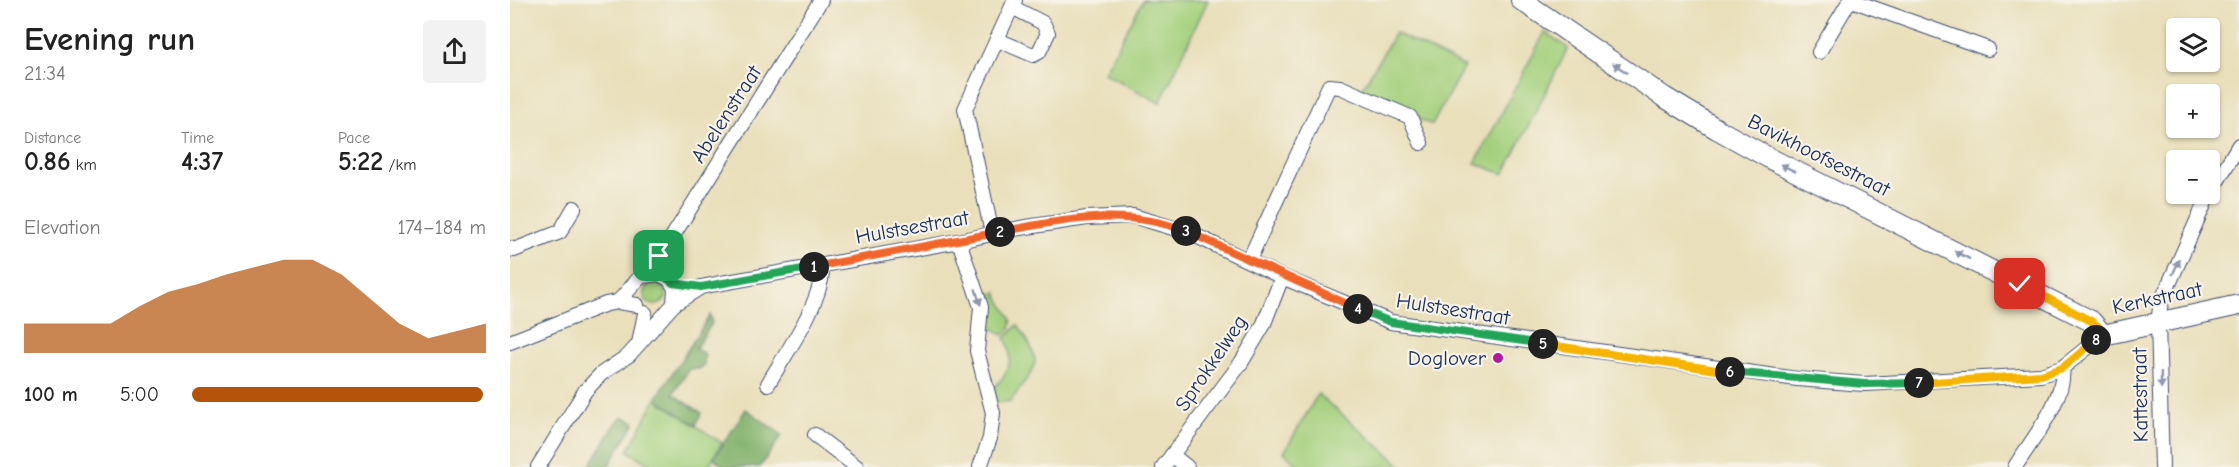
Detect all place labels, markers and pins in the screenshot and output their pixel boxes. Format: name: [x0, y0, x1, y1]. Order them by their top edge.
pin: 3: [1171, 216, 1201, 246]
pin: 2: [985, 217, 1015, 247]
pin: [633, 230, 684, 281]
pin: 1: [799, 252, 829, 282]
pin: [1994, 258, 2045, 309]
pin: 4: [1343, 294, 1373, 324]
pin: 8: [2081, 325, 2111, 355]
pin: 5: [1528, 329, 1558, 359]
place label: Doglover: [1408, 346, 1487, 370]
marker: Doglover: [1491, 351, 1505, 365]
pin: 6: [1715, 357, 1745, 387]
pin: 7: [1904, 368, 1934, 398]

